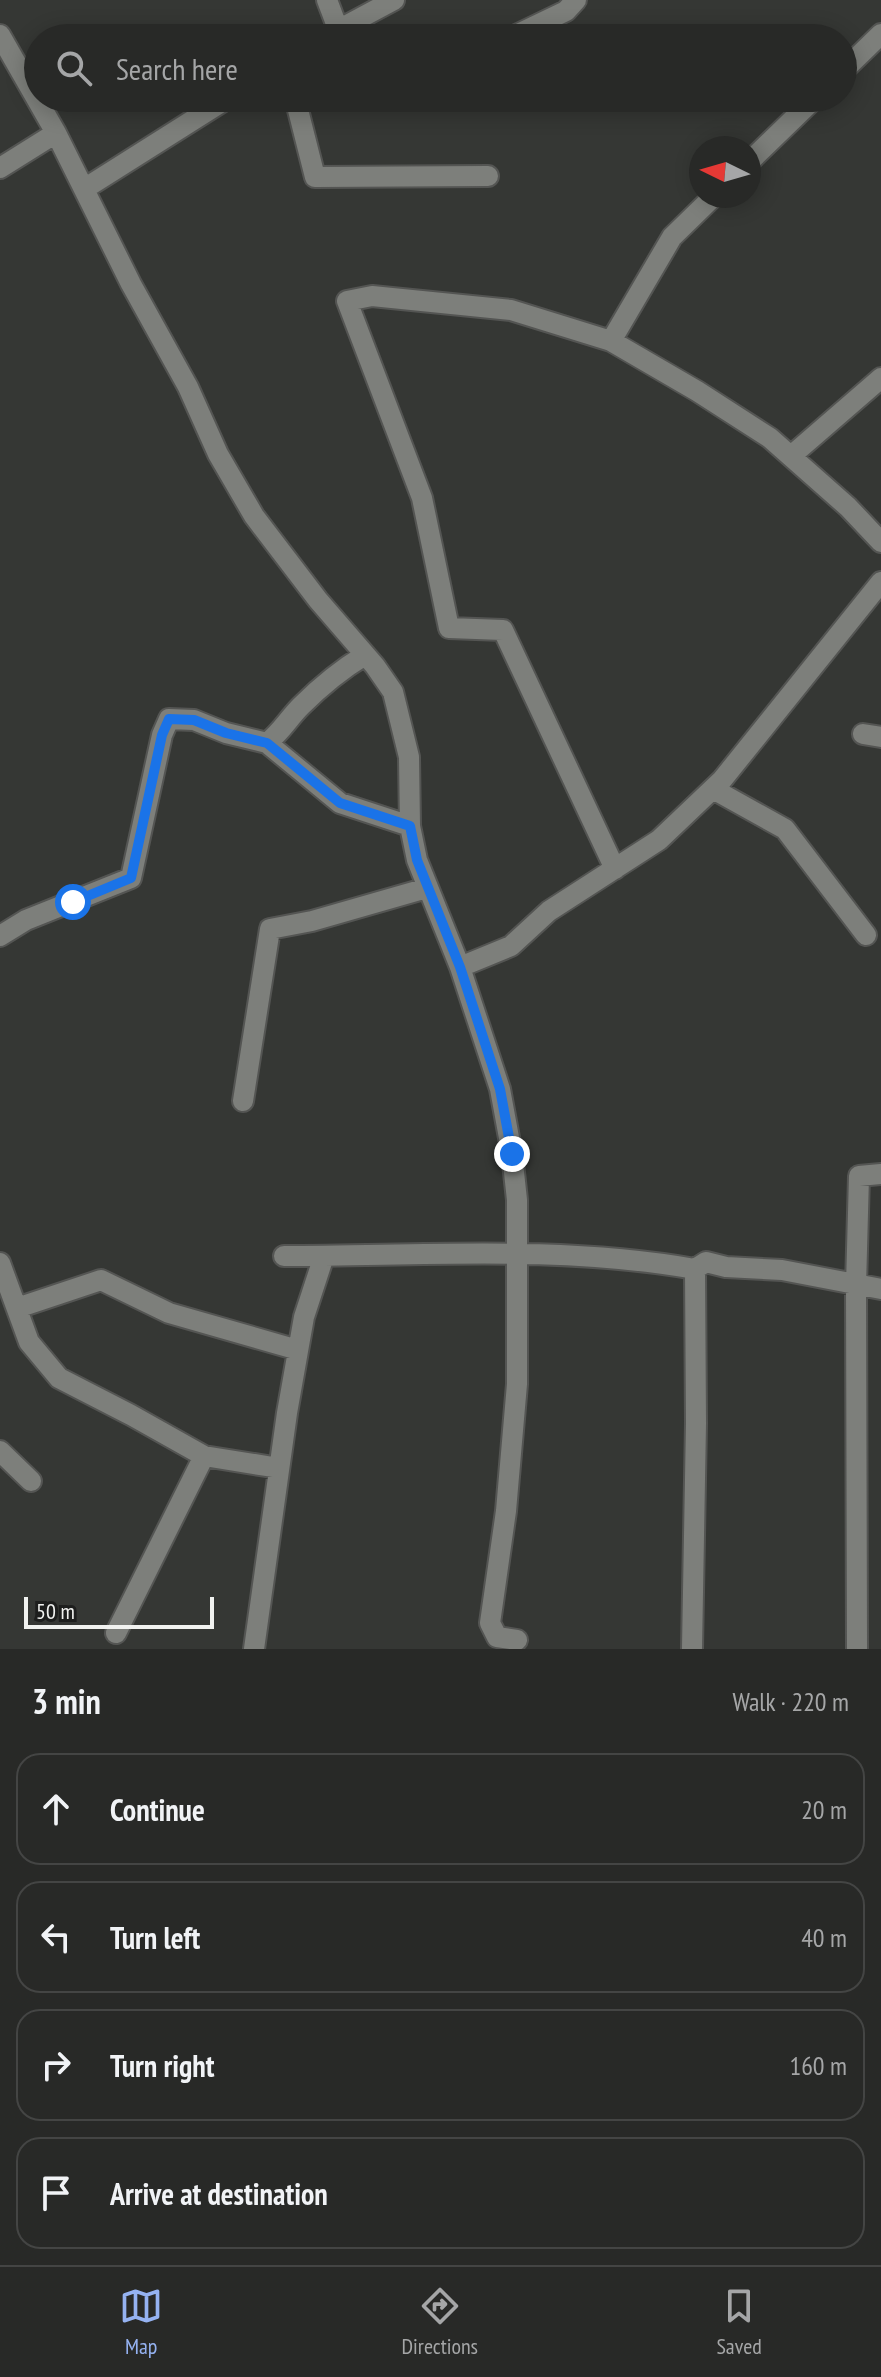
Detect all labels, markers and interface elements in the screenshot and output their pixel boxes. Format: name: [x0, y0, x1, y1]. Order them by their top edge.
search box: [24, 24, 857, 112]
icon: search: [52, 46, 96, 90]
text: Search here: [116, 49, 238, 88]
north arrow: [689, 136, 761, 208]
route start: [55, 884, 91, 920]
route end: [494, 1136, 530, 1172]
scale bar: [24, 1593, 214, 1629]
text: 50 m: [36, 1597, 75, 1625]
text: 3 min: [32, 1679, 101, 1723]
text: Walk · 220 m: [732, 1685, 849, 1718]
icon: ahead: [34, 1787, 78, 1831]
text: Continue: [110, 1790, 205, 1829]
text: 20 m: [801, 1793, 847, 1826]
icon: left: [34, 1915, 78, 1959]
text: Turn left: [110, 1918, 200, 1957]
text: 40 m: [801, 1921, 847, 1954]
icon: right: [34, 2043, 78, 2087]
text: Turn right: [110, 2046, 214, 2085]
text: 160 m: [789, 2049, 847, 2082]
icon: arrive: [34, 2171, 78, 2215]
text: Arrive at destination: [110, 2174, 328, 2213]
tab: Map: [119, 2284, 163, 2360]
tab: Directions: [402, 2284, 478, 2360]
tab: Saved: [716, 2284, 762, 2360]

